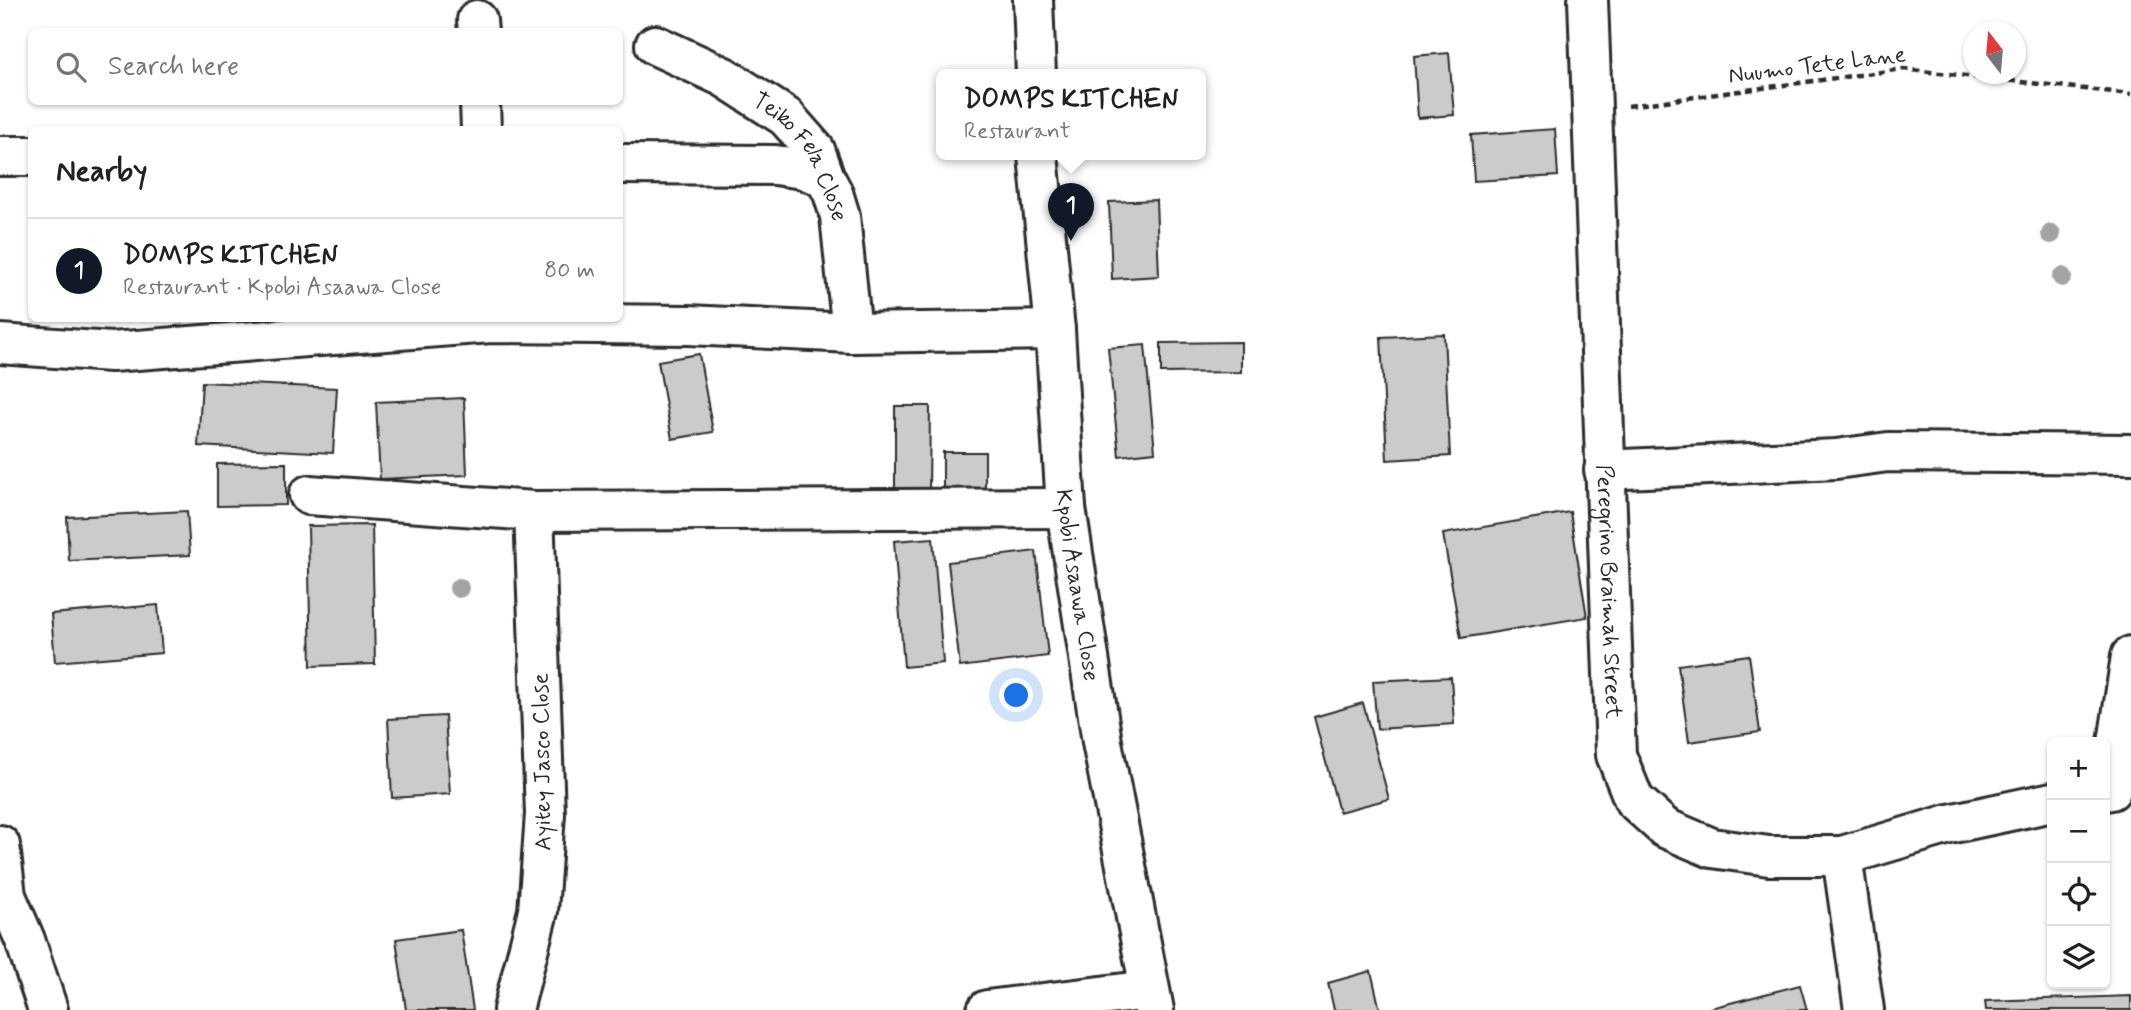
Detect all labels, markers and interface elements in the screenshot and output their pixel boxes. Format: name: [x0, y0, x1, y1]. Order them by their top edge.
north arrow: [1963, 21, 2026, 84]
search box: [28, 28, 623, 105]
street label: Nuumo Tete Lane: [1727, 40, 1908, 92]
icon: search: [52, 48, 90, 86]
text: Search here: [108, 50, 239, 84]
popup: [936, 69, 1206, 160]
text: DOMPS KITCHEN: [964, 83, 1178, 117]
street label: Teiko Fela Close: [746, 86, 854, 225]
text: Restaurant: [964, 117, 1071, 147]
text: Nearby: [56, 152, 147, 191]
pin: 1: [1048, 183, 1094, 241]
text: DOMPS KITCHEN: [123, 239, 338, 273]
text: 1: [74, 256, 84, 286]
text: 80 m: [544, 256, 595, 286]
text: Restaurant · Kpobi Asaawa Close: [123, 273, 441, 303]
street label: Peregrino Braimah Street: [1588, 464, 1628, 720]
street label: Kpobi Asaawa Close: [1048, 488, 1105, 683]
street label: Ayitey Jasco Close: [526, 673, 560, 851]
your location: [999, 678, 1033, 712]
map controls: [2047, 737, 2110, 989]
button: +: [2047, 737, 2110, 800]
button: −: [2047, 800, 2110, 863]
button: locate: [2047, 863, 2110, 926]
button: layers: [2047, 926, 2110, 989]

